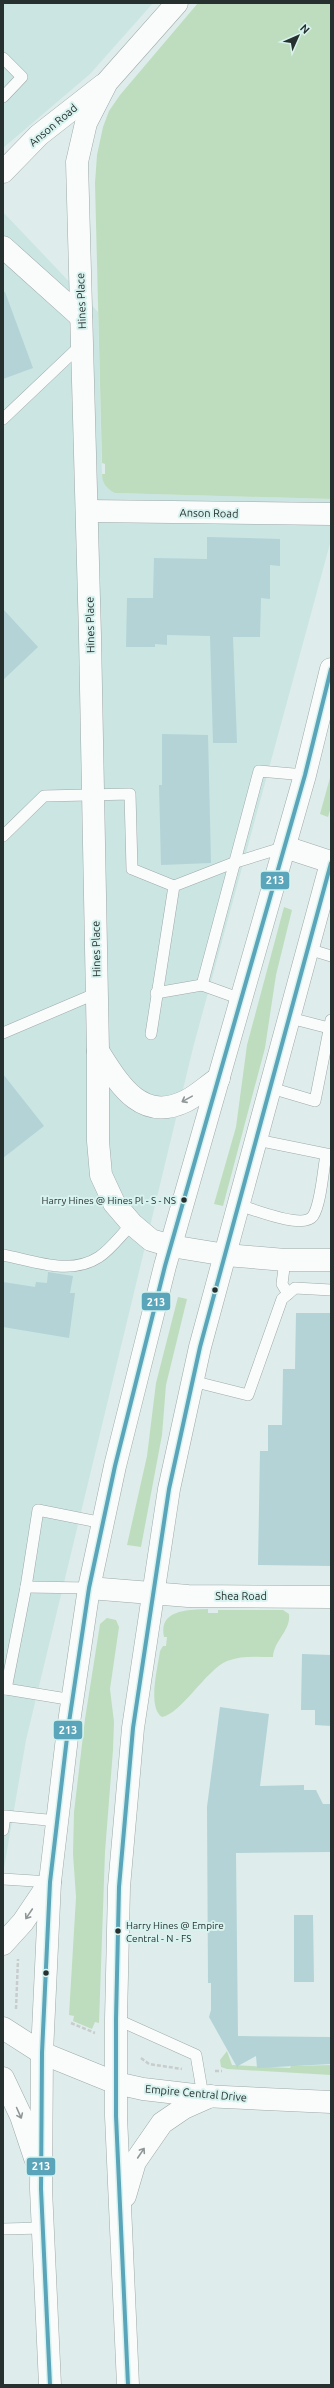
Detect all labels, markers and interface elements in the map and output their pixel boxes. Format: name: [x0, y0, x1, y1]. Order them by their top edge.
north arrow: [278, 16, 318, 56]
text: N: [298, 22, 312, 36]
street label: Anson Road: [27, 102, 79, 148]
street label: Hines Place: [74, 273, 88, 329]
street label: Anson Road: [180, 506, 238, 520]
street label: Hines Place: [84, 597, 96, 653]
line badge: 213: [260, 871, 290, 890]
text: 213: [266, 874, 284, 886]
street label: Hines Place: [90, 921, 102, 977]
one-way arrow: [181, 1096, 193, 1104]
place label: Harry Hines @ Hines Pl - S - NS: [42, 1195, 176, 1206]
marker: Harry Hines @ Hines Pl - S - NS: [179, 1195, 189, 1205]
unlabelled marker: [210, 1285, 220, 1295]
line badge: 213: [141, 1292, 171, 1311]
text: 213: [147, 1296, 165, 1308]
street label: Shea Road: [215, 1590, 267, 1602]
line badge: 213: [53, 1720, 83, 1740]
text: 213: [59, 1724, 77, 1736]
one-way arrow: [24, 1909, 33, 1920]
place label: Harry Hines @ Empire Central - N - FS: [126, 1920, 224, 1944]
marker: Harry Hines @ Empire Central - N - FS: [113, 1926, 123, 1936]
unlabelled marker: [41, 1968, 51, 1978]
street label: Empire Central Drive: [145, 2083, 247, 2103]
one-way arrow: [16, 2107, 23, 2119]
one-way arrow: [137, 2147, 145, 2159]
line badge: 213: [26, 2157, 56, 2176]
text: 213: [32, 2160, 50, 2172]

